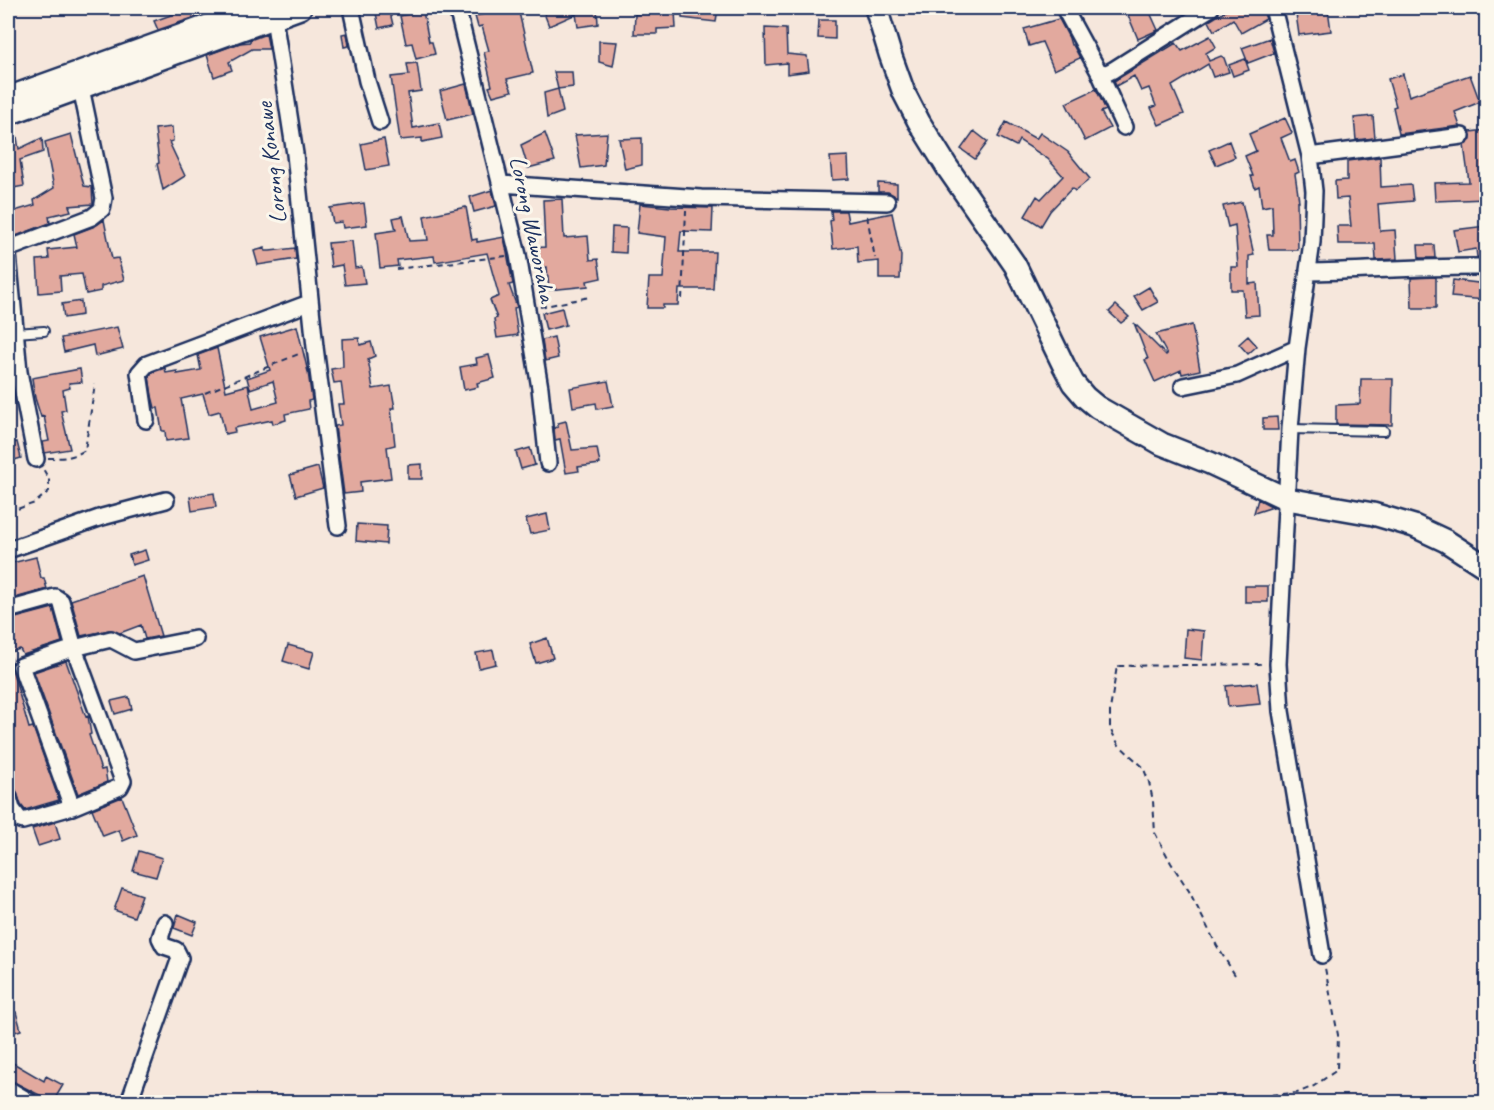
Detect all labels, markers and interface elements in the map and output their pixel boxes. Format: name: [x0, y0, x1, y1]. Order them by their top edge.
street label: Lorong Konawe: [248, 99, 293, 225]
street label: Lorong Waworaha: [503, 154, 563, 307]

